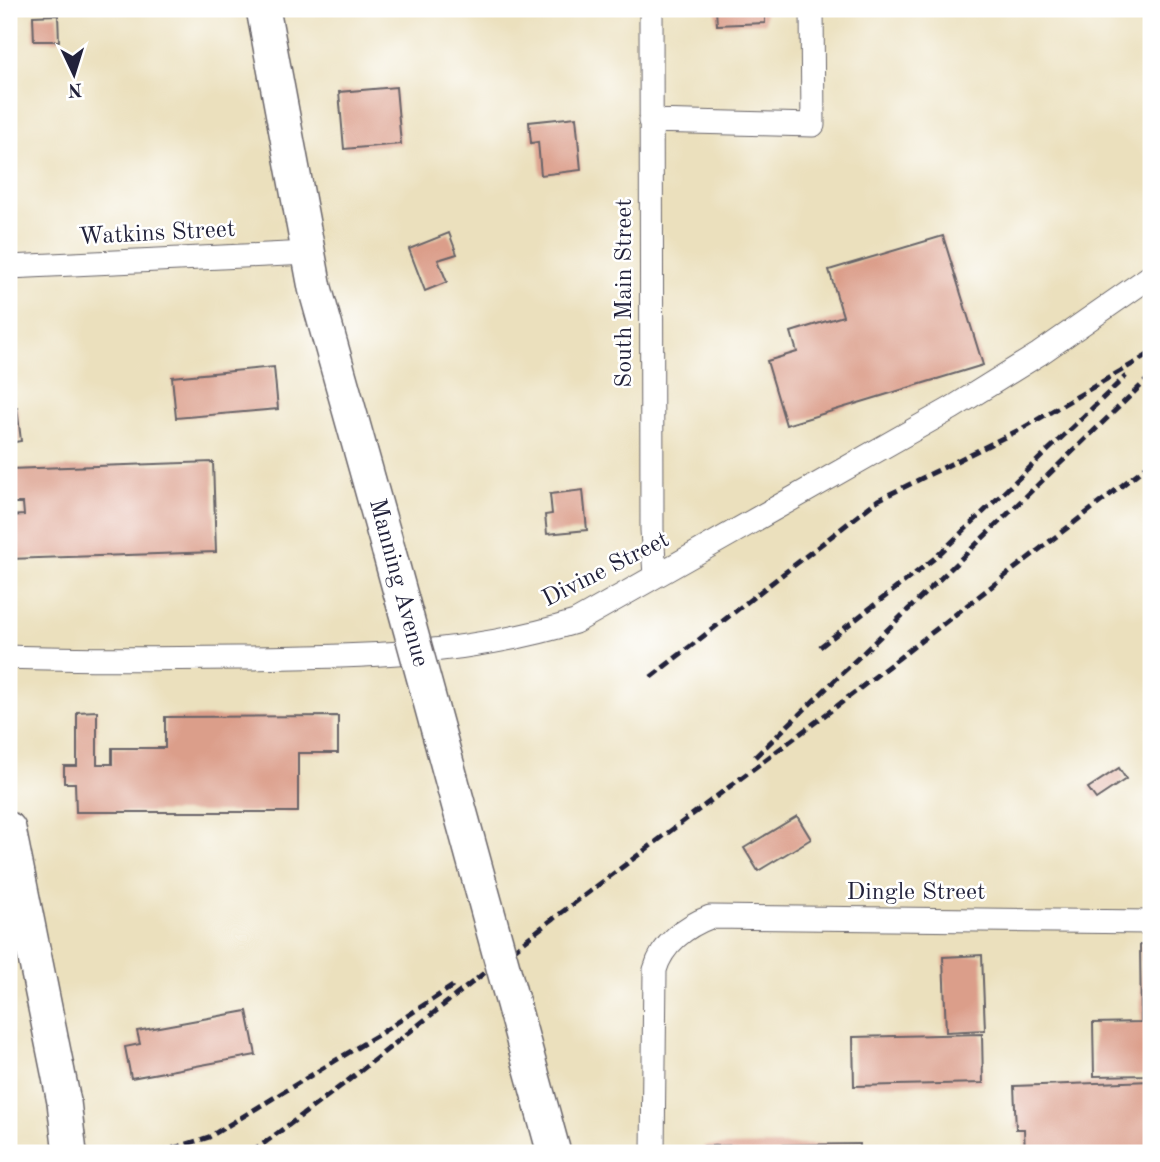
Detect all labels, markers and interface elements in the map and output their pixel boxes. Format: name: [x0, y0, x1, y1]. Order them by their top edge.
north arrow: [38, 38, 108, 108]
text: N: [67, 78, 83, 98]
street label: South Main Street: [613, 198, 637, 388]
street label: Watkins Street: [78, 218, 236, 250]
street label: Manning Avenue: [364, 496, 432, 670]
street label: Divine Street: [539, 528, 673, 612]
street label: Dingle Street: [847, 881, 985, 905]

